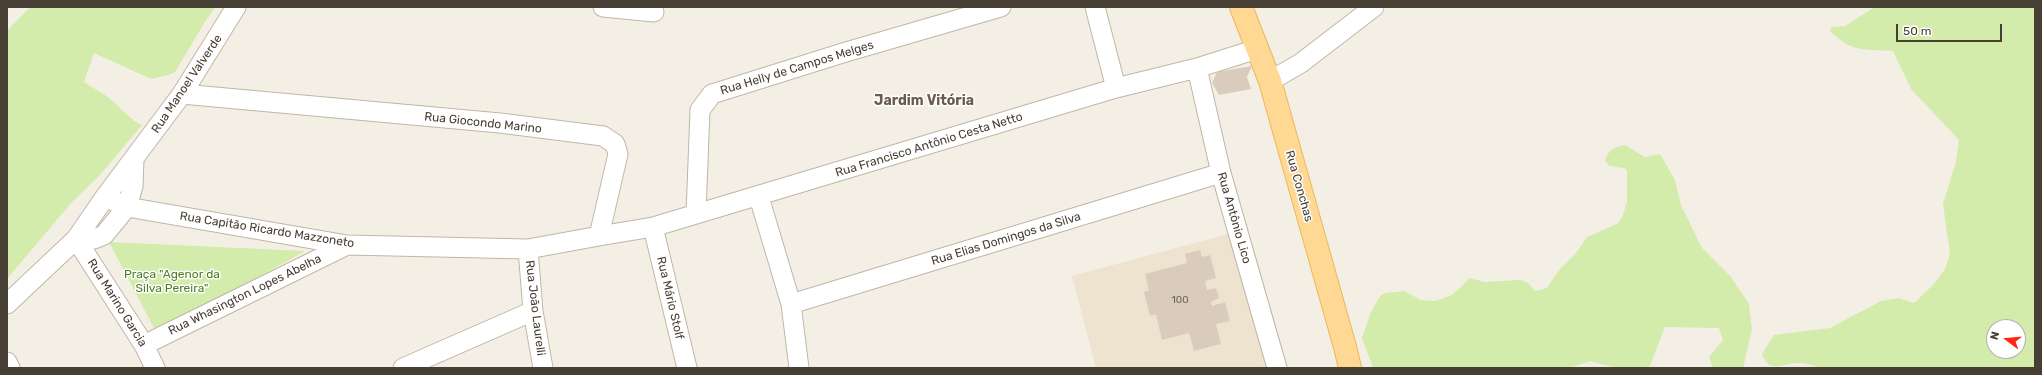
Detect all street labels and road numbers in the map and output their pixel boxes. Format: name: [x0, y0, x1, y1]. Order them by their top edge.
street label: Rua Manoel Valverde: [149, 32, 225, 136]
street label: Rua Helly de Campos Melges: [719, 38, 875, 98]
street label: Rua Giocondo Marino: [424, 110, 542, 136]
street label: Rua Francisco Antônio Cesta Netto: [834, 110, 1024, 180]
street label: Rua Conchas: [1282, 149, 1316, 223]
street label: Rua Antônio Lico: [1214, 171, 1254, 265]
street label: Rua Capitão Ricardo Mazzoneto: [179, 209, 355, 251]
street label: Rua Elias Domingos da Silva: [930, 209, 1082, 269]
street label: Rua Whasington Lopes Abelha: [166, 252, 324, 338]
street label: Rua Mário Stolf: [653, 255, 687, 341]
street label: Rua Marino Garcia: [84, 256, 150, 350]
street label: Rua João Laurelli: [522, 259, 548, 357]

